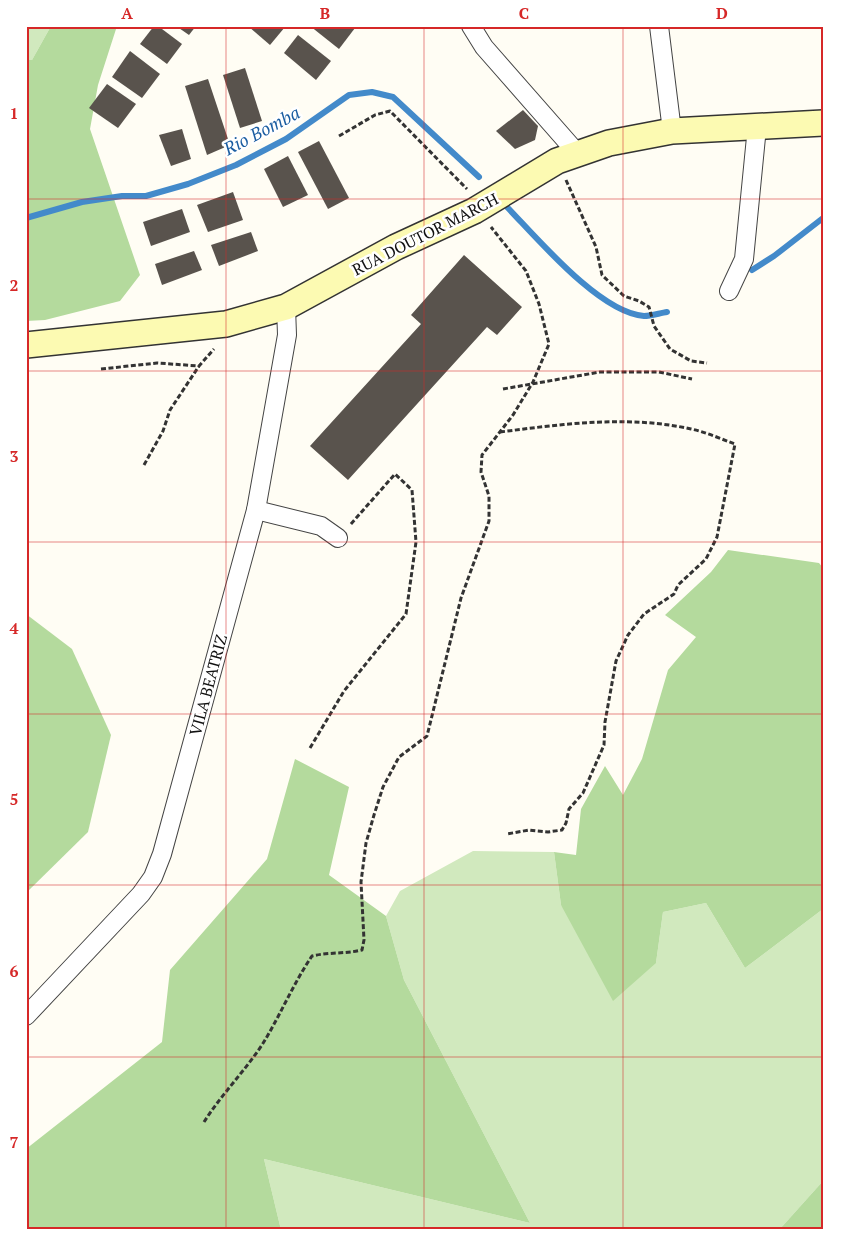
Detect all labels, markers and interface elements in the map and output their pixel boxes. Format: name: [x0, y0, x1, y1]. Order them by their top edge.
text: A: [121, 2, 133, 24]
text: B: [320, 2, 330, 24]
text: C: [519, 2, 529, 24]
text: D: [716, 2, 728, 24]
water label: Rio Bomba: [218, 100, 304, 161]
text: 1: [9, 102, 19, 124]
street label: RUA DOUTOR MARCH: [348, 187, 502, 280]
text: 2: [9, 274, 19, 296]
text: 3: [9, 445, 19, 467]
text: 4: [9, 617, 19, 639]
street label: VILA BEATRIZ: [184, 632, 232, 738]
text: 5: [9, 788, 19, 810]
text: 6: [9, 960, 19, 982]
text: 7: [9, 1131, 19, 1153]

